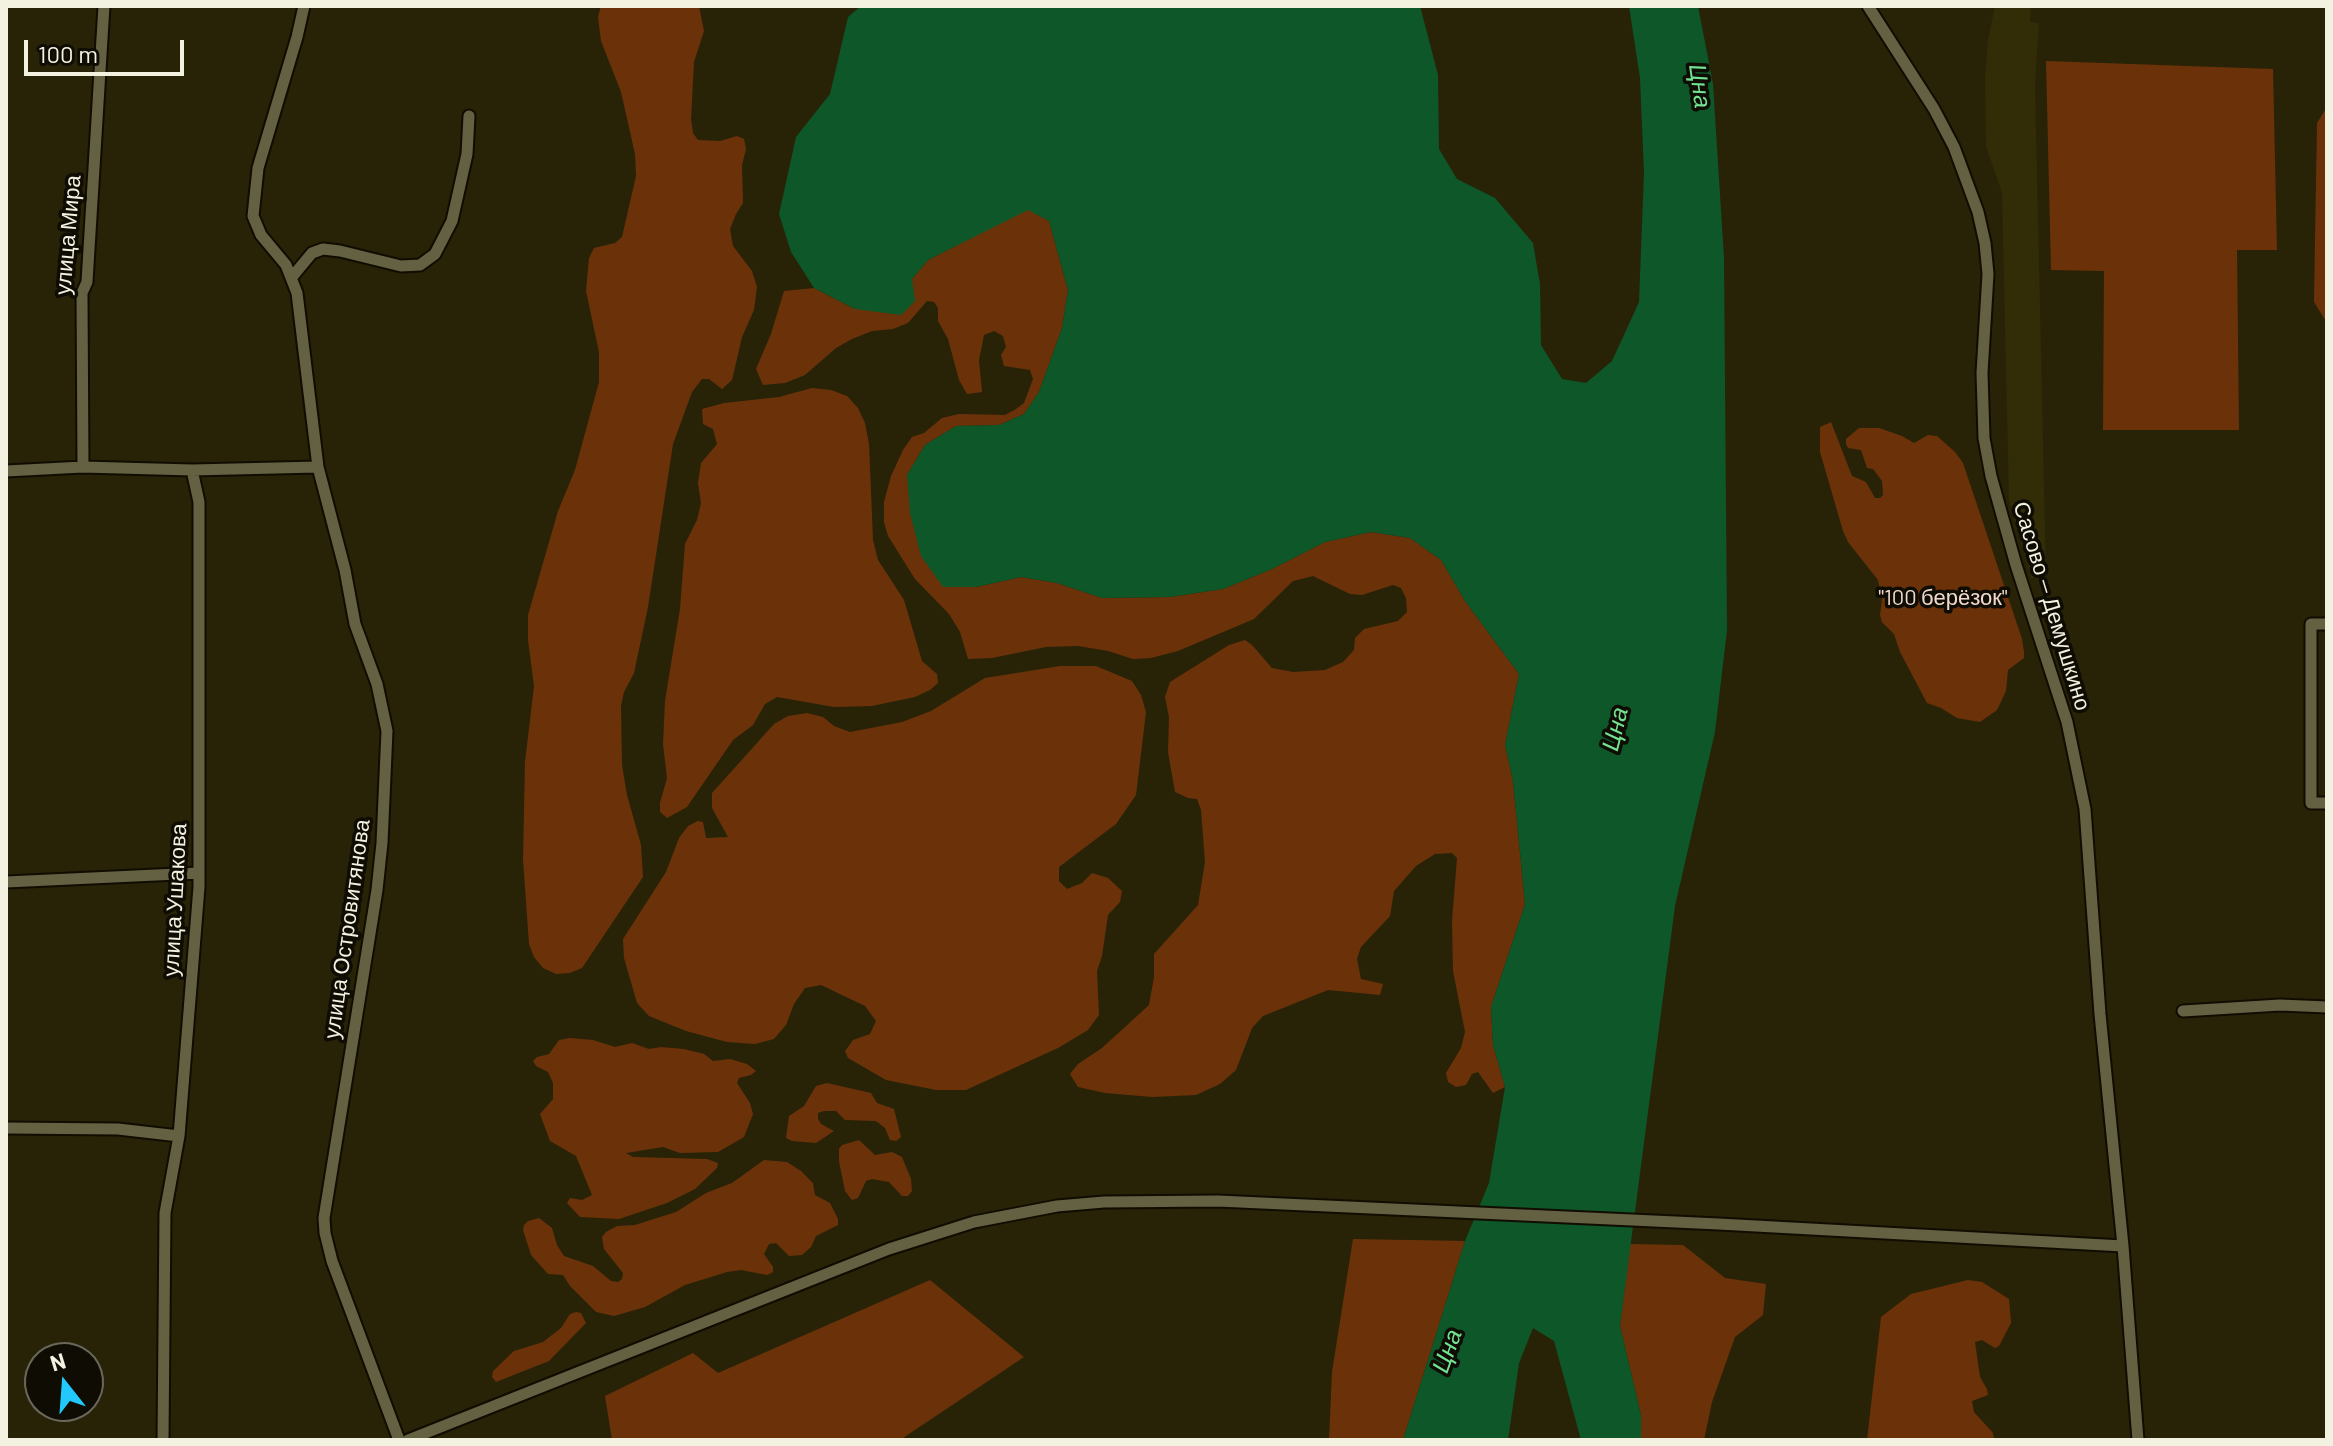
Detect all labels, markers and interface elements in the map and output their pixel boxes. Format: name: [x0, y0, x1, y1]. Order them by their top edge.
scale bar: [28, 24, 188, 74]
text: 100 m: [38, 39, 98, 68]
water label: Цна: [1683, 62, 1717, 110]
street label: улица Мира: [50, 174, 86, 296]
street label: Сасово — Демушкино: [2008, 498, 2096, 714]
park label: "100 берёзок": [1878, 585, 2008, 611]
water label: Цна: [1596, 704, 1634, 754]
street label: улица Островитянова: [319, 817, 375, 1041]
street label: улица Ушакова: [158, 823, 192, 977]
water label: Цна: [1426, 1325, 1468, 1377]
north arrow: [24, 1342, 104, 1422]
text: N: [47, 1346, 68, 1376]

